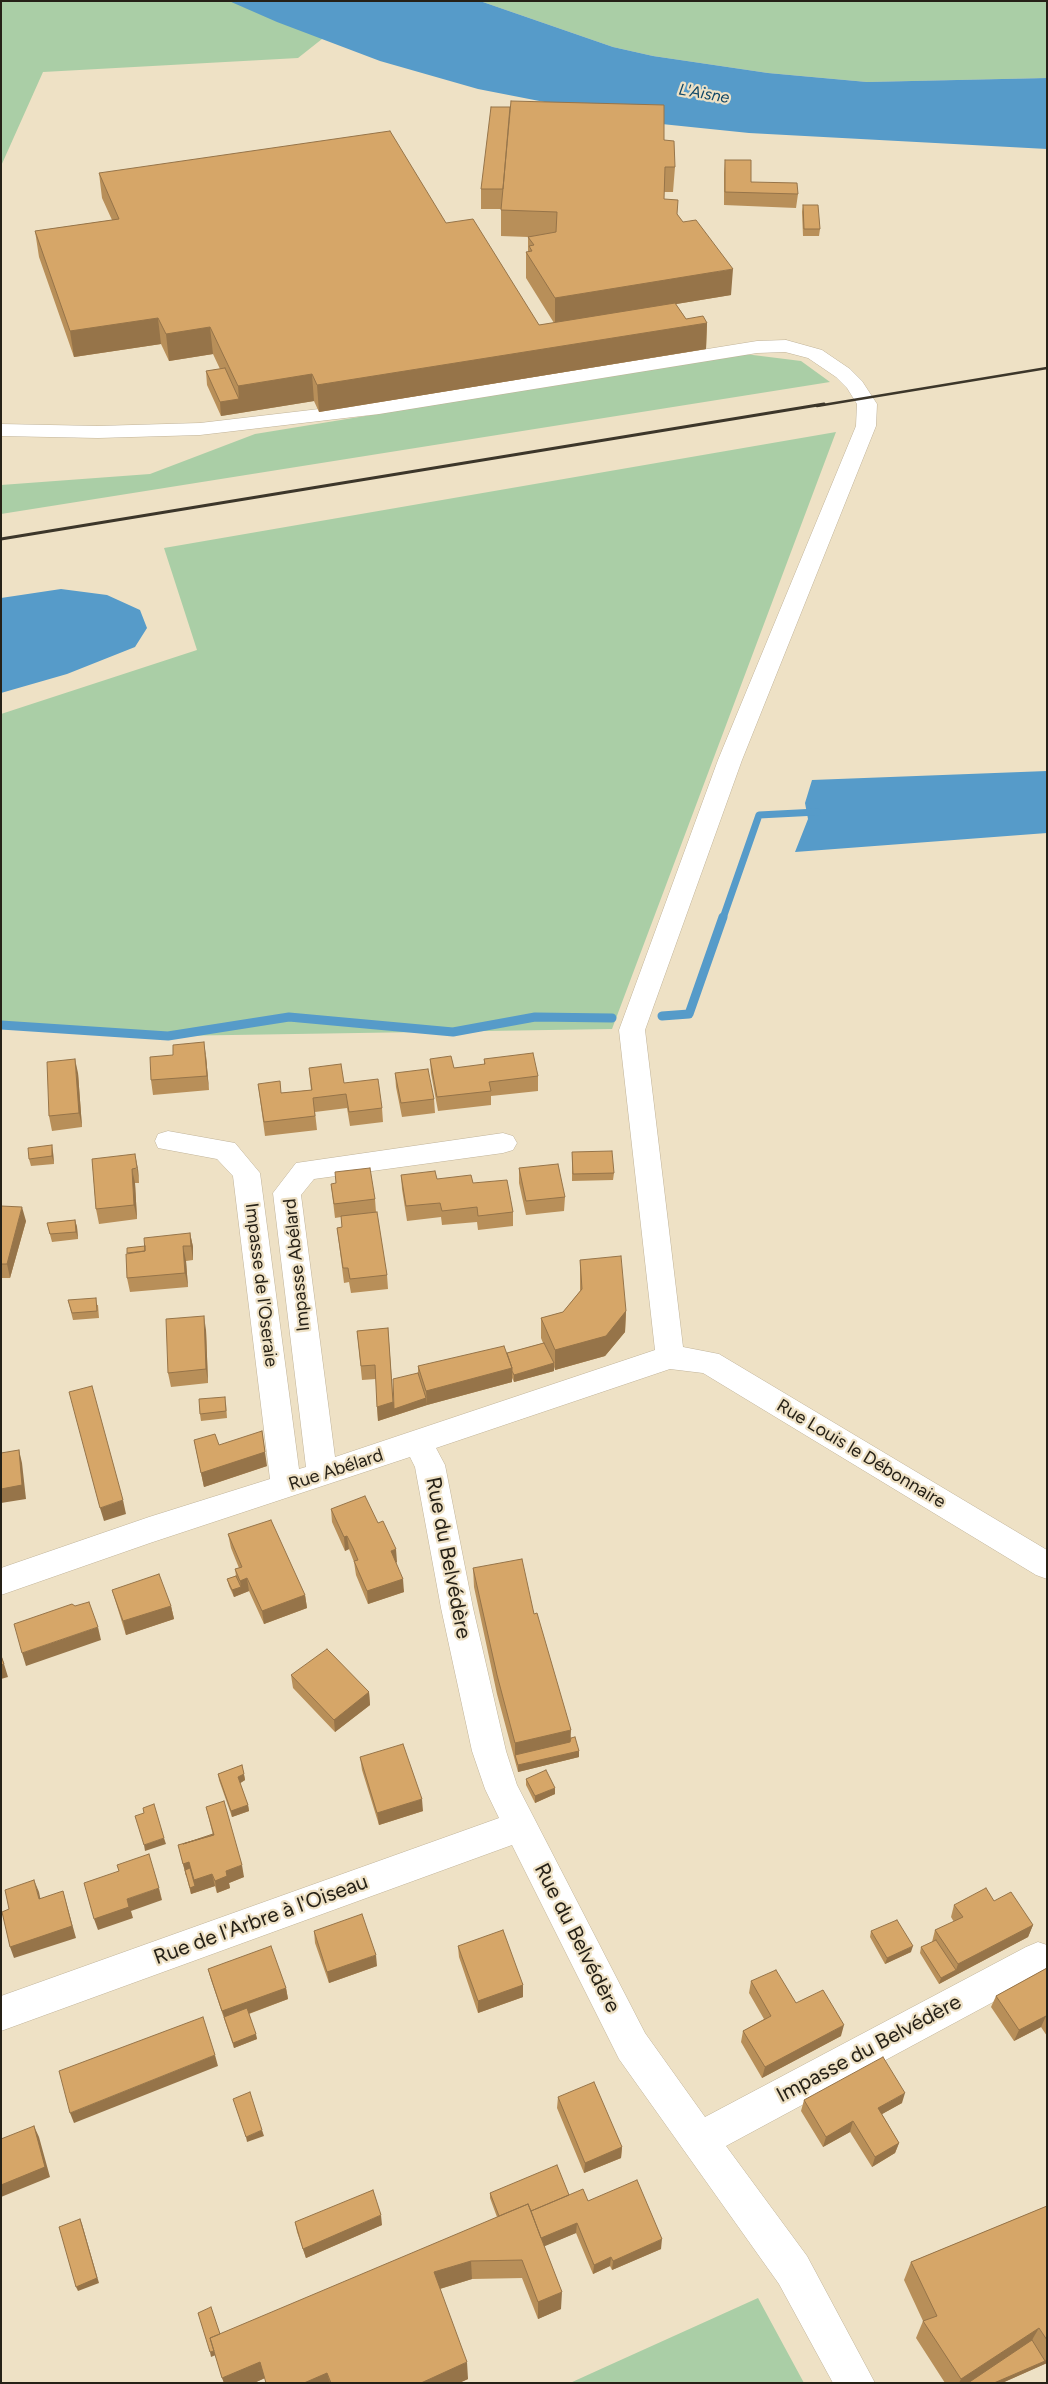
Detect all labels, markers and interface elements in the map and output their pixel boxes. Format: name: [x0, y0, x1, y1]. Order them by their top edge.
water label: L'Aisne: [677, 80, 731, 108]
street label: Impasse Abélard: [279, 1198, 315, 1332]
street label: Impasse de l'Oseraie: [240, 1202, 282, 1368]
street label: Rue Louis le Débonnaire: [773, 1395, 949, 1513]
street label: Rue Abélard: [286, 1445, 386, 1495]
street label: Rue du Belvédère: [420, 1475, 476, 1641]
street label: Rue du Belvédère: [529, 1859, 625, 2017]
street label: Rue de l'Arbre à l'Oiseau: [150, 1869, 372, 1971]
street label: Impasse du Belvédère: [772, 1990, 966, 2108]

